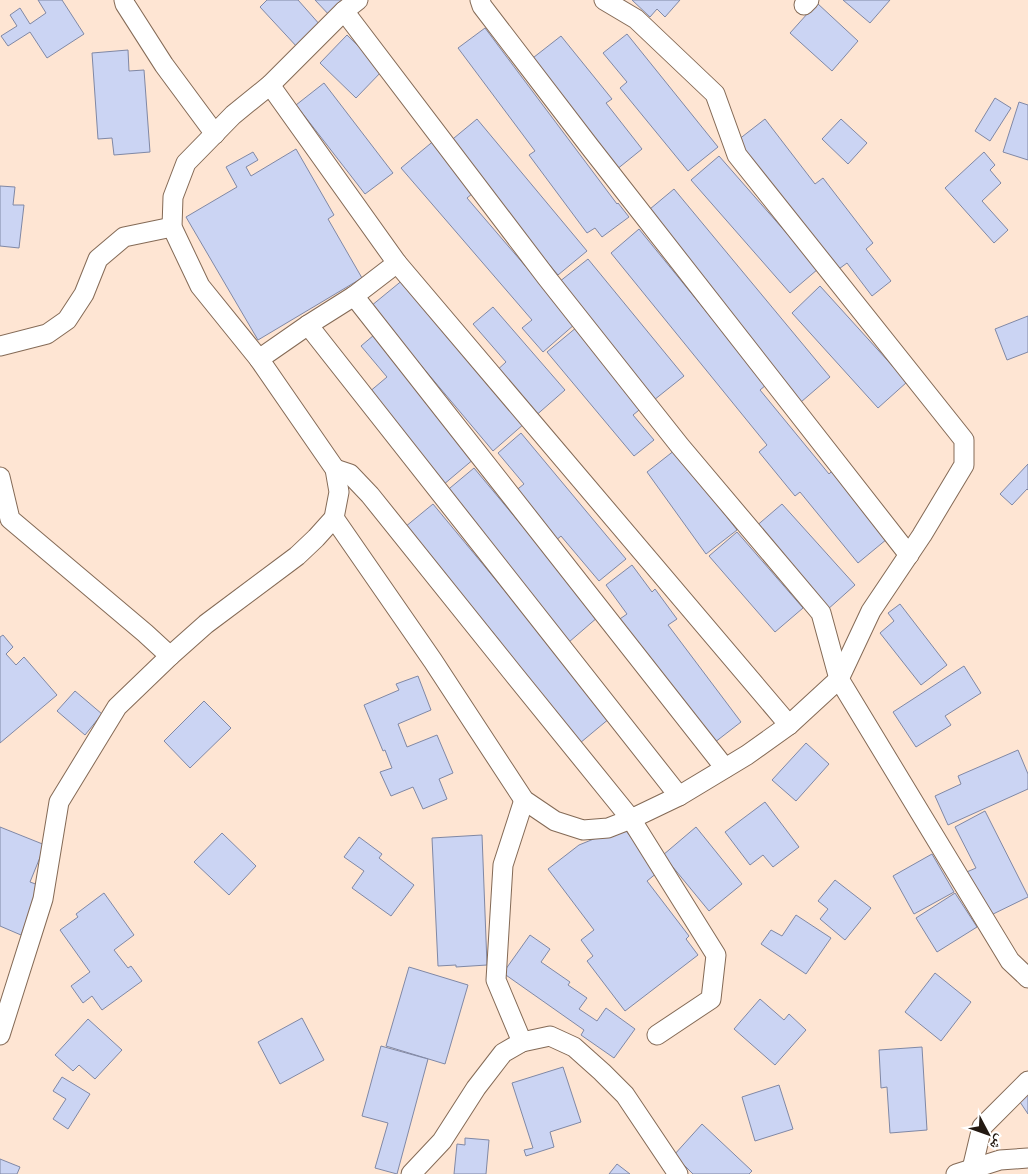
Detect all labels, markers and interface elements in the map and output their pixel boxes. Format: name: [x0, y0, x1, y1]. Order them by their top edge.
north arrow: [963, 1109, 1013, 1159]
text: ش: [986, 1131, 1009, 1154]

